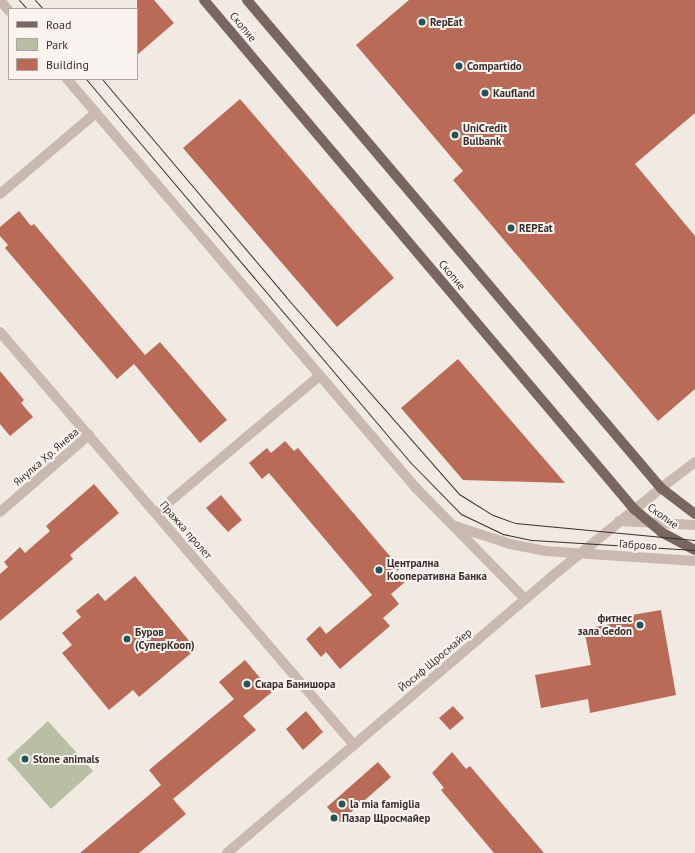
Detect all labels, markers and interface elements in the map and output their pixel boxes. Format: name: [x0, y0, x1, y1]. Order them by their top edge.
legend: [8, 8, 138, 80]
street label: Скопие: [227, 9, 259, 45]
place label: RepEat: [430, 15, 463, 29]
text: Road: [46, 17, 71, 32]
marker: RepEat: [417, 17, 427, 27]
text: Park: [46, 37, 68, 52]
text: Building: [46, 57, 89, 72]
place label: Compartido: [467, 59, 522, 73]
marker: Compartido: [454, 61, 464, 71]
place label: Kaufland: [493, 86, 535, 100]
marker: Kaufland: [480, 88, 490, 98]
place label: UniCredit Bulbank: [463, 122, 507, 148]
marker: UniCredit Bulbank: [450, 130, 460, 140]
place label: REPEat: [519, 221, 553, 235]
marker: REPEat: [506, 223, 516, 233]
street label: Скопие: [436, 257, 468, 293]
street label: Янулка Хр. Янева: [10, 425, 82, 489]
street label: Пражка пролет: [157, 498, 215, 562]
street label: Скопие: [645, 500, 681, 532]
street label: Габрово: [618, 537, 658, 553]
place label: Централна Кооперативна Банка: [387, 557, 487, 583]
marker: Централна Кооперативна Банка: [374, 565, 384, 575]
place label: фитнес зала Gedon: [578, 612, 632, 638]
marker: фитнес зала Gedon: [635, 620, 645, 630]
street label: Йосиф Щросмайер: [396, 625, 474, 695]
place label: Буров (СуперКооп): [135, 626, 195, 652]
marker: Буров (СуперКооп): [122, 634, 132, 644]
place label: Скара Банишора: [255, 677, 335, 691]
marker: Скара Банишора: [242, 679, 252, 689]
place label: Stone animals: [33, 752, 99, 766]
marker: Stone animals: [20, 754, 30, 764]
place label: la mia famiglia: [350, 797, 420, 811]
marker: la mia famiglia: [337, 799, 347, 809]
place label: Пазар Щросмайер: [342, 811, 430, 825]
marker: Пазар Щросмайер: [329, 813, 339, 823]

